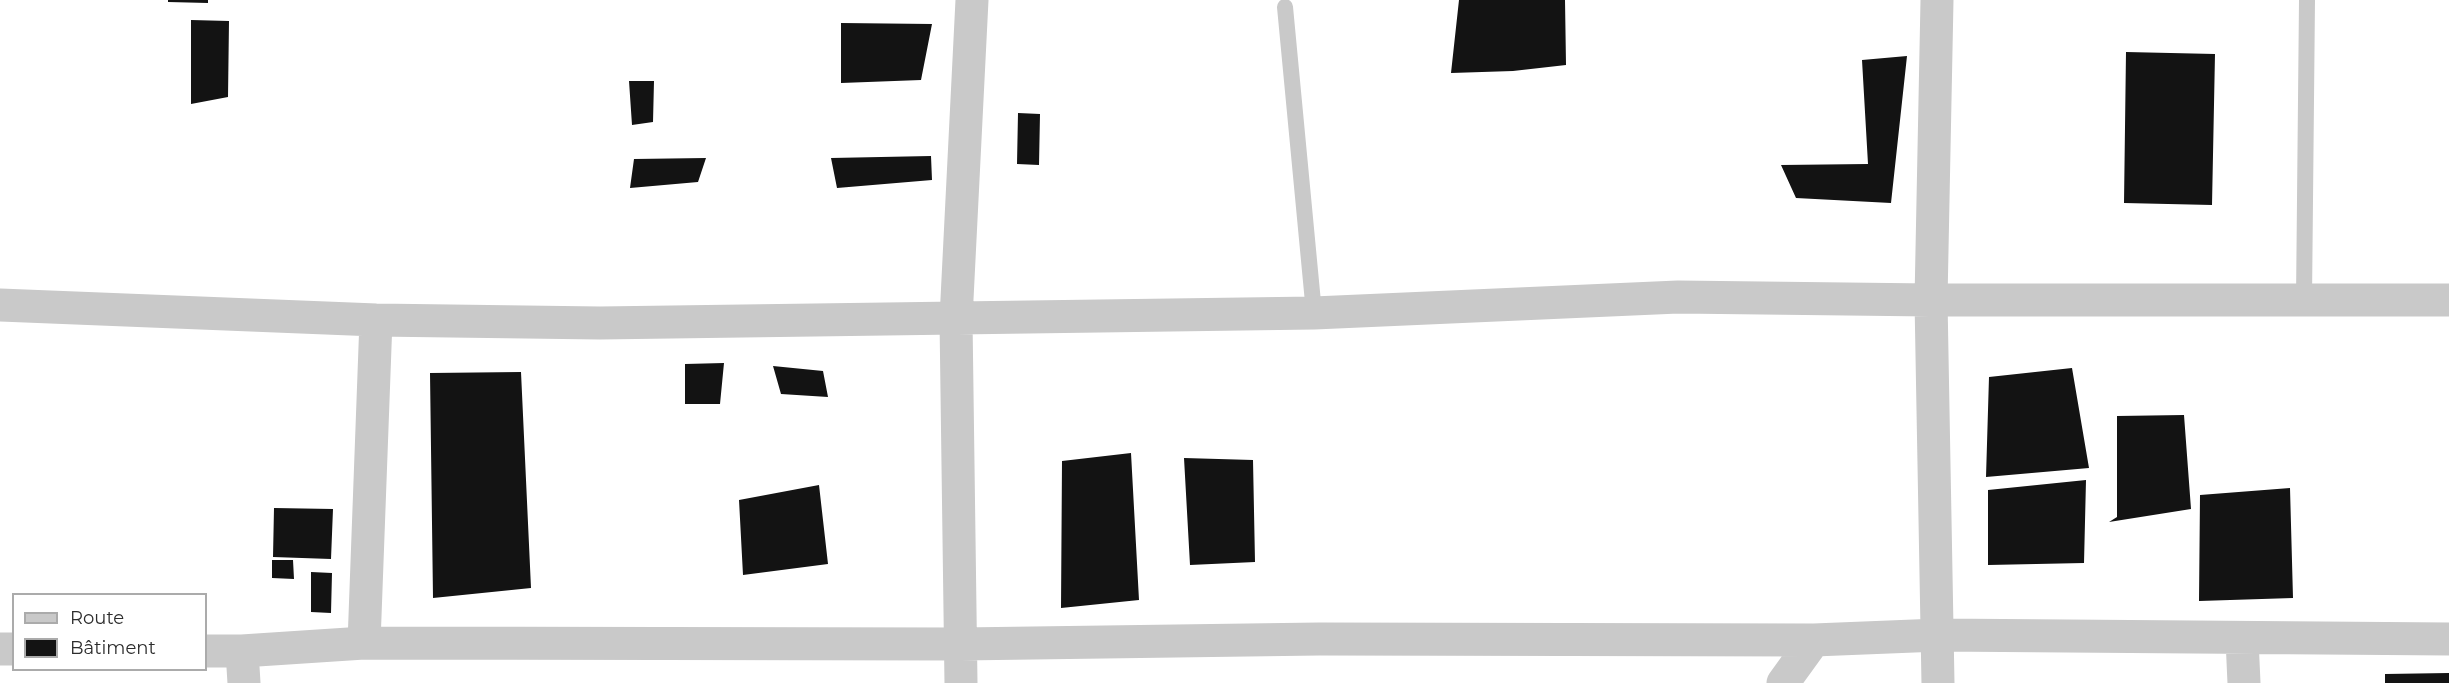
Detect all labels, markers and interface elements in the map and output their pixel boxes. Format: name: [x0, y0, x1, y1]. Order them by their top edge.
legend: [12, 593, 207, 671]
text: Route: [70, 607, 124, 629]
text: Bâtiment: [70, 637, 156, 659]

